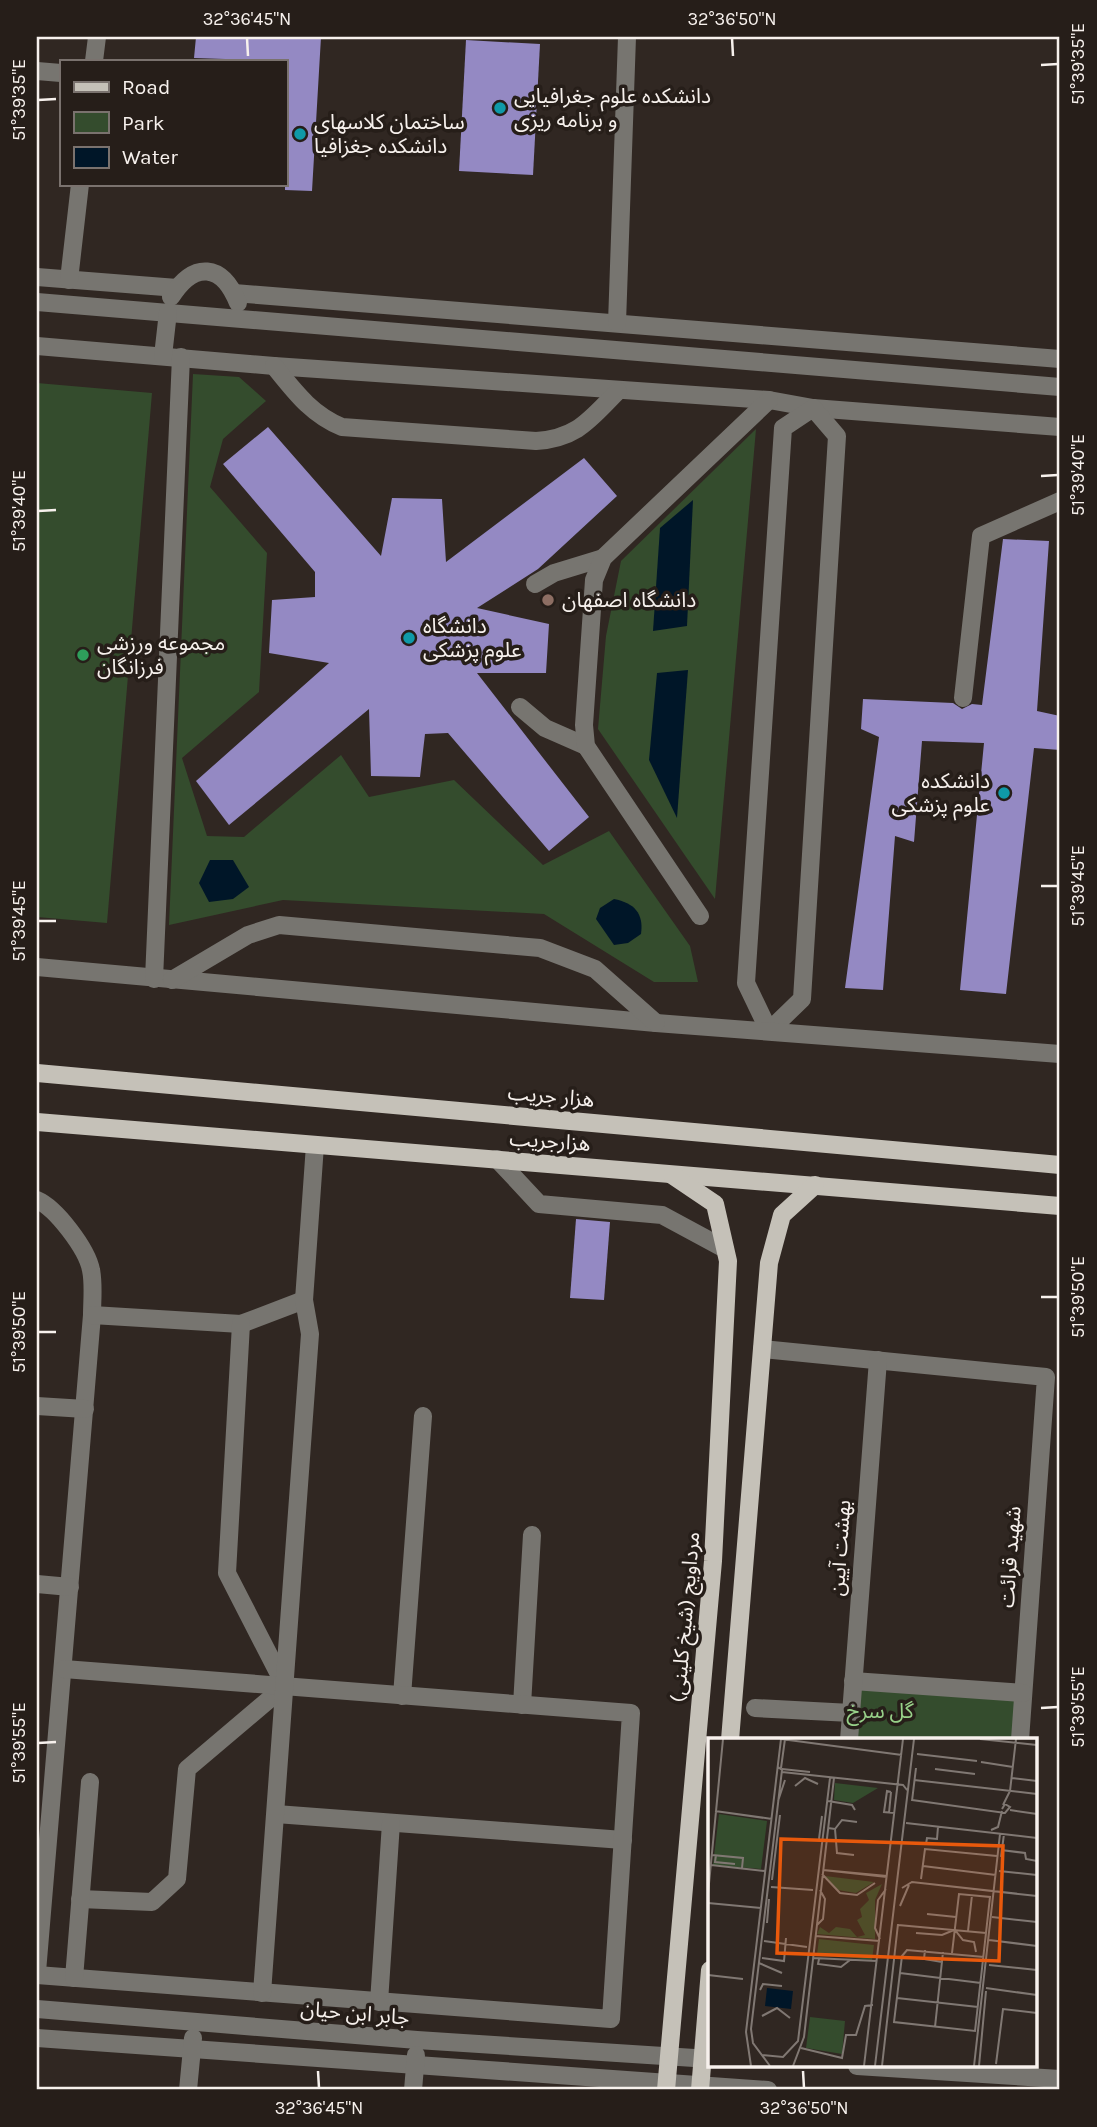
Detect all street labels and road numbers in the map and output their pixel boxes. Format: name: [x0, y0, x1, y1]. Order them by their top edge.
street label: هزار جریب: [507, 1080, 595, 1112]
street label: هزارجریب: [509, 1126, 591, 1156]
street label: بهشت آیین: [825, 1499, 855, 1597]
street label: شهید قرائت: [994, 1505, 1026, 1609]
street label: مرداویج (شیخ کلینی): [666, 1531, 707, 1704]
street label: جابر ابن حیان: [300, 1996, 410, 2030]

